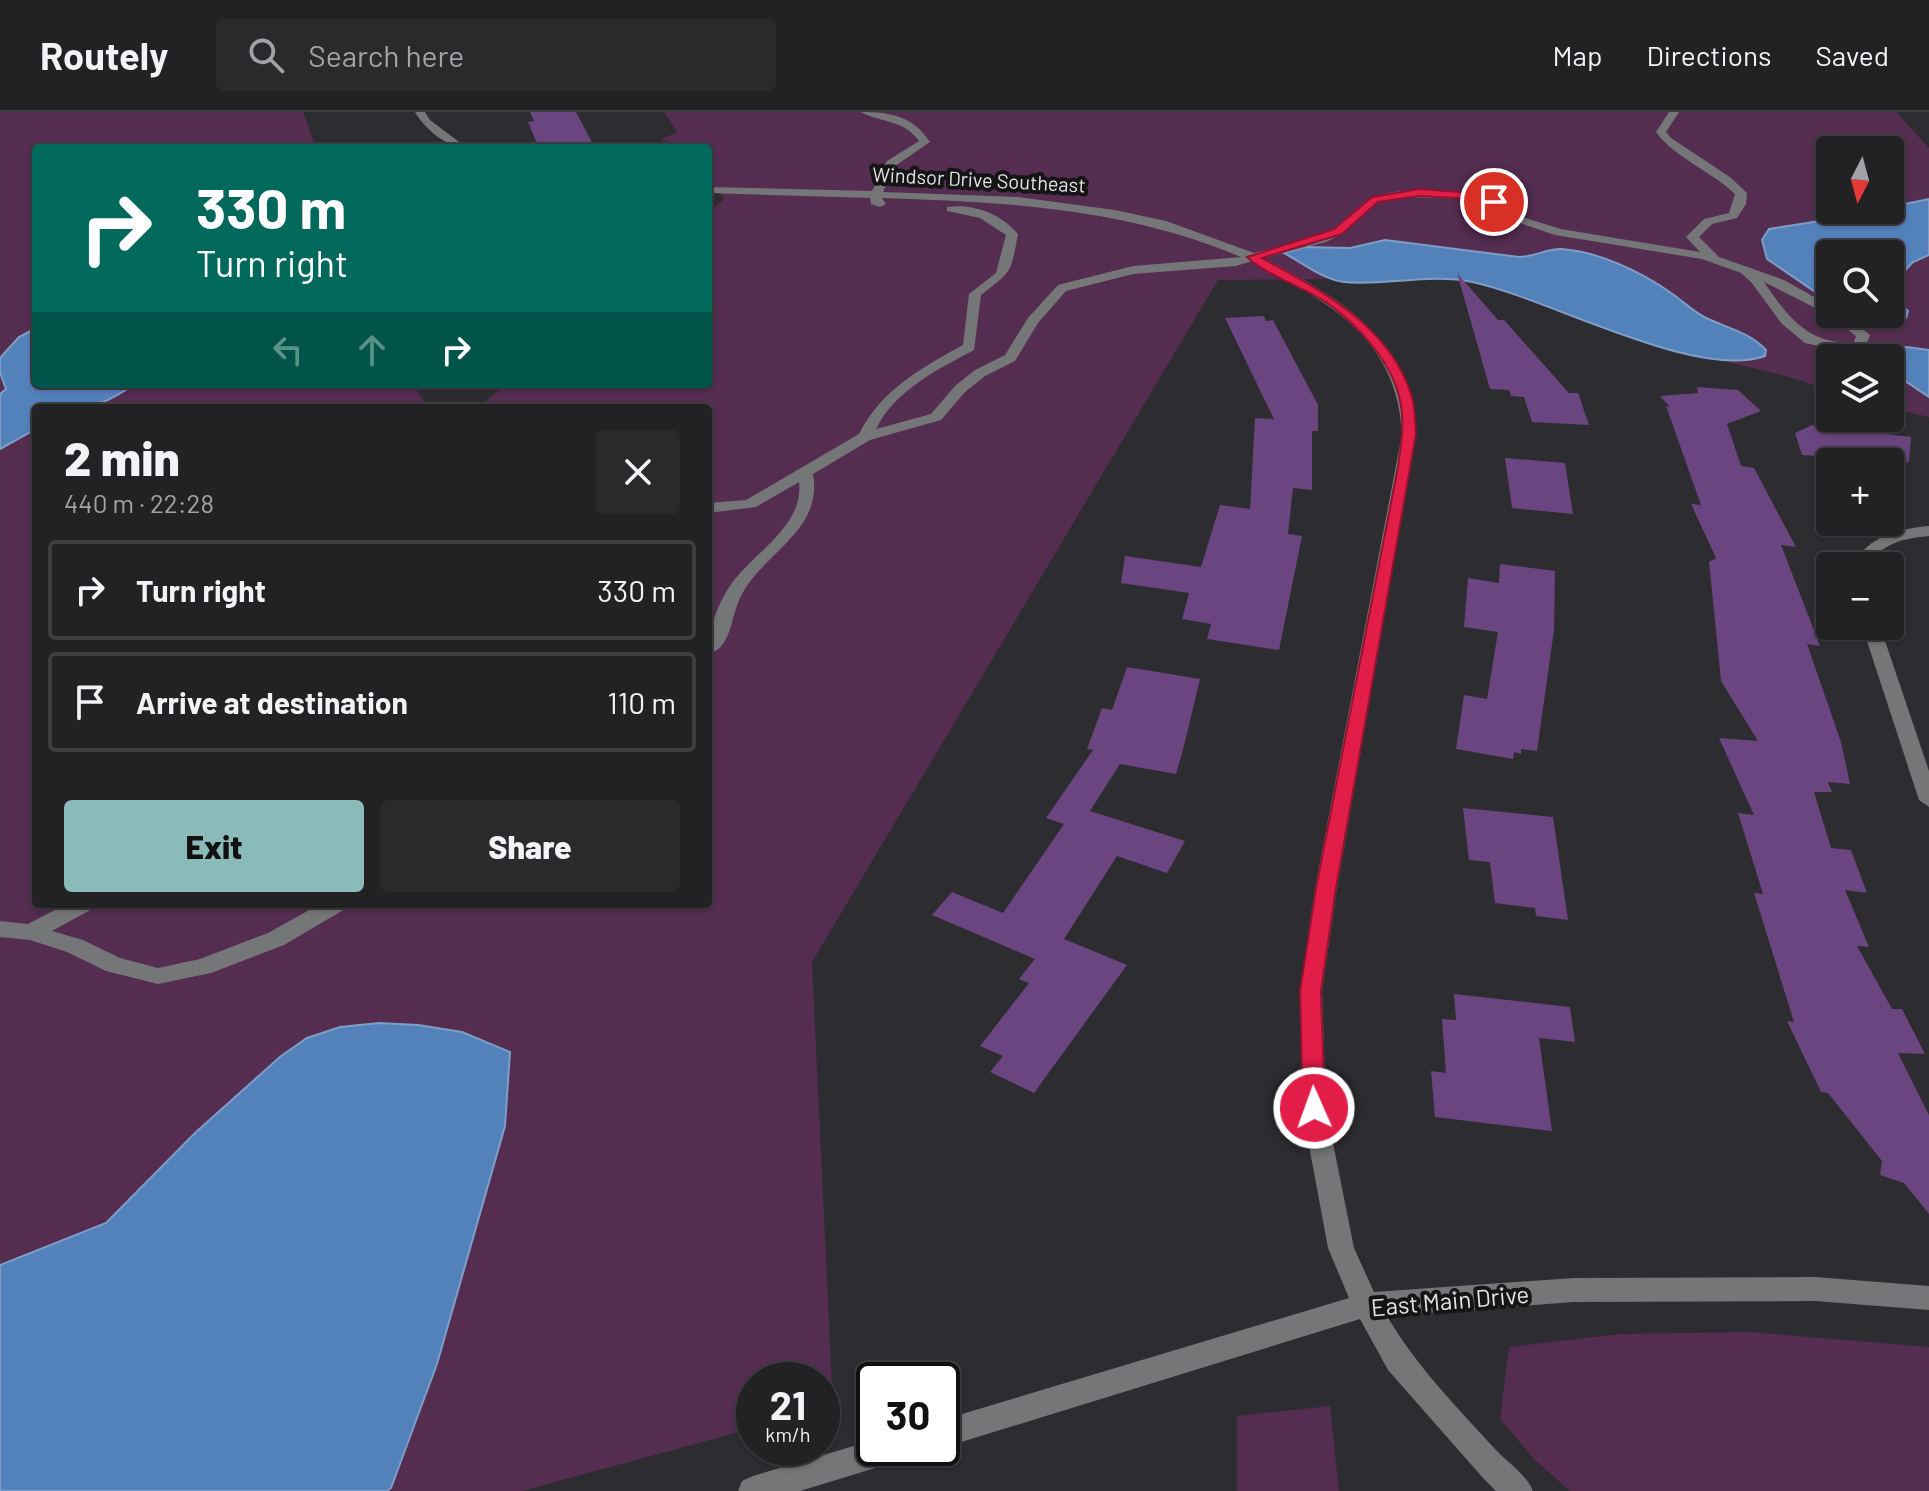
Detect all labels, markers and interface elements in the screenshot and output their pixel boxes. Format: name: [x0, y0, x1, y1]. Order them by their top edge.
search box: [216, 19, 776, 91]
text: Routely: [40, 32, 168, 78]
icon: search: [244, 33, 288, 77]
text: Search here: [308, 37, 464, 73]
text: Map: [1553, 38, 1602, 72]
text: Directions: [1646, 38, 1772, 72]
text: Saved: [1816, 38, 1889, 72]
north arrow: [1816, 136, 1904, 224]
map controls: [1816, 136, 1904, 640]
street label: Windsor Drive Southeast: [872, 161, 1086, 197]
pin: [1460, 168, 1528, 236]
text: 330 m: [196, 173, 346, 240]
icon: right: [64, 176, 168, 280]
icon: arrive: [1472, 180, 1516, 224]
button: search: [1816, 240, 1904, 328]
text: Turn right: [196, 241, 348, 284]
icon: left: [266, 328, 310, 372]
icon: ahead: [350, 328, 394, 372]
icon: right: [434, 328, 478, 372]
button: layers: [1816, 344, 1904, 432]
text: 2 min: [64, 428, 180, 486]
button: close: [596, 430, 680, 514]
button: +: [1816, 448, 1904, 536]
text: 440 m · 22:28: [64, 487, 214, 518]
button: −: [1816, 552, 1904, 640]
icon: right: [68, 568, 112, 612]
text: Turn right: [136, 572, 266, 608]
text: 330 m: [597, 572, 676, 608]
icon: arrive: [68, 680, 112, 724]
text: Arrive at destination: [136, 684, 408, 720]
text: 110 m: [607, 684, 676, 720]
button: Exit: [64, 800, 364, 892]
button: Share: [380, 800, 680, 892]
position arrow: [1272, 1066, 1356, 1150]
street label: East Main Drive: [1370, 1279, 1530, 1321]
speed limit sign: 30: [856, 1362, 960, 1466]
text: 21: [770, 1380, 806, 1428]
text: km/h: [765, 1422, 811, 1446]

